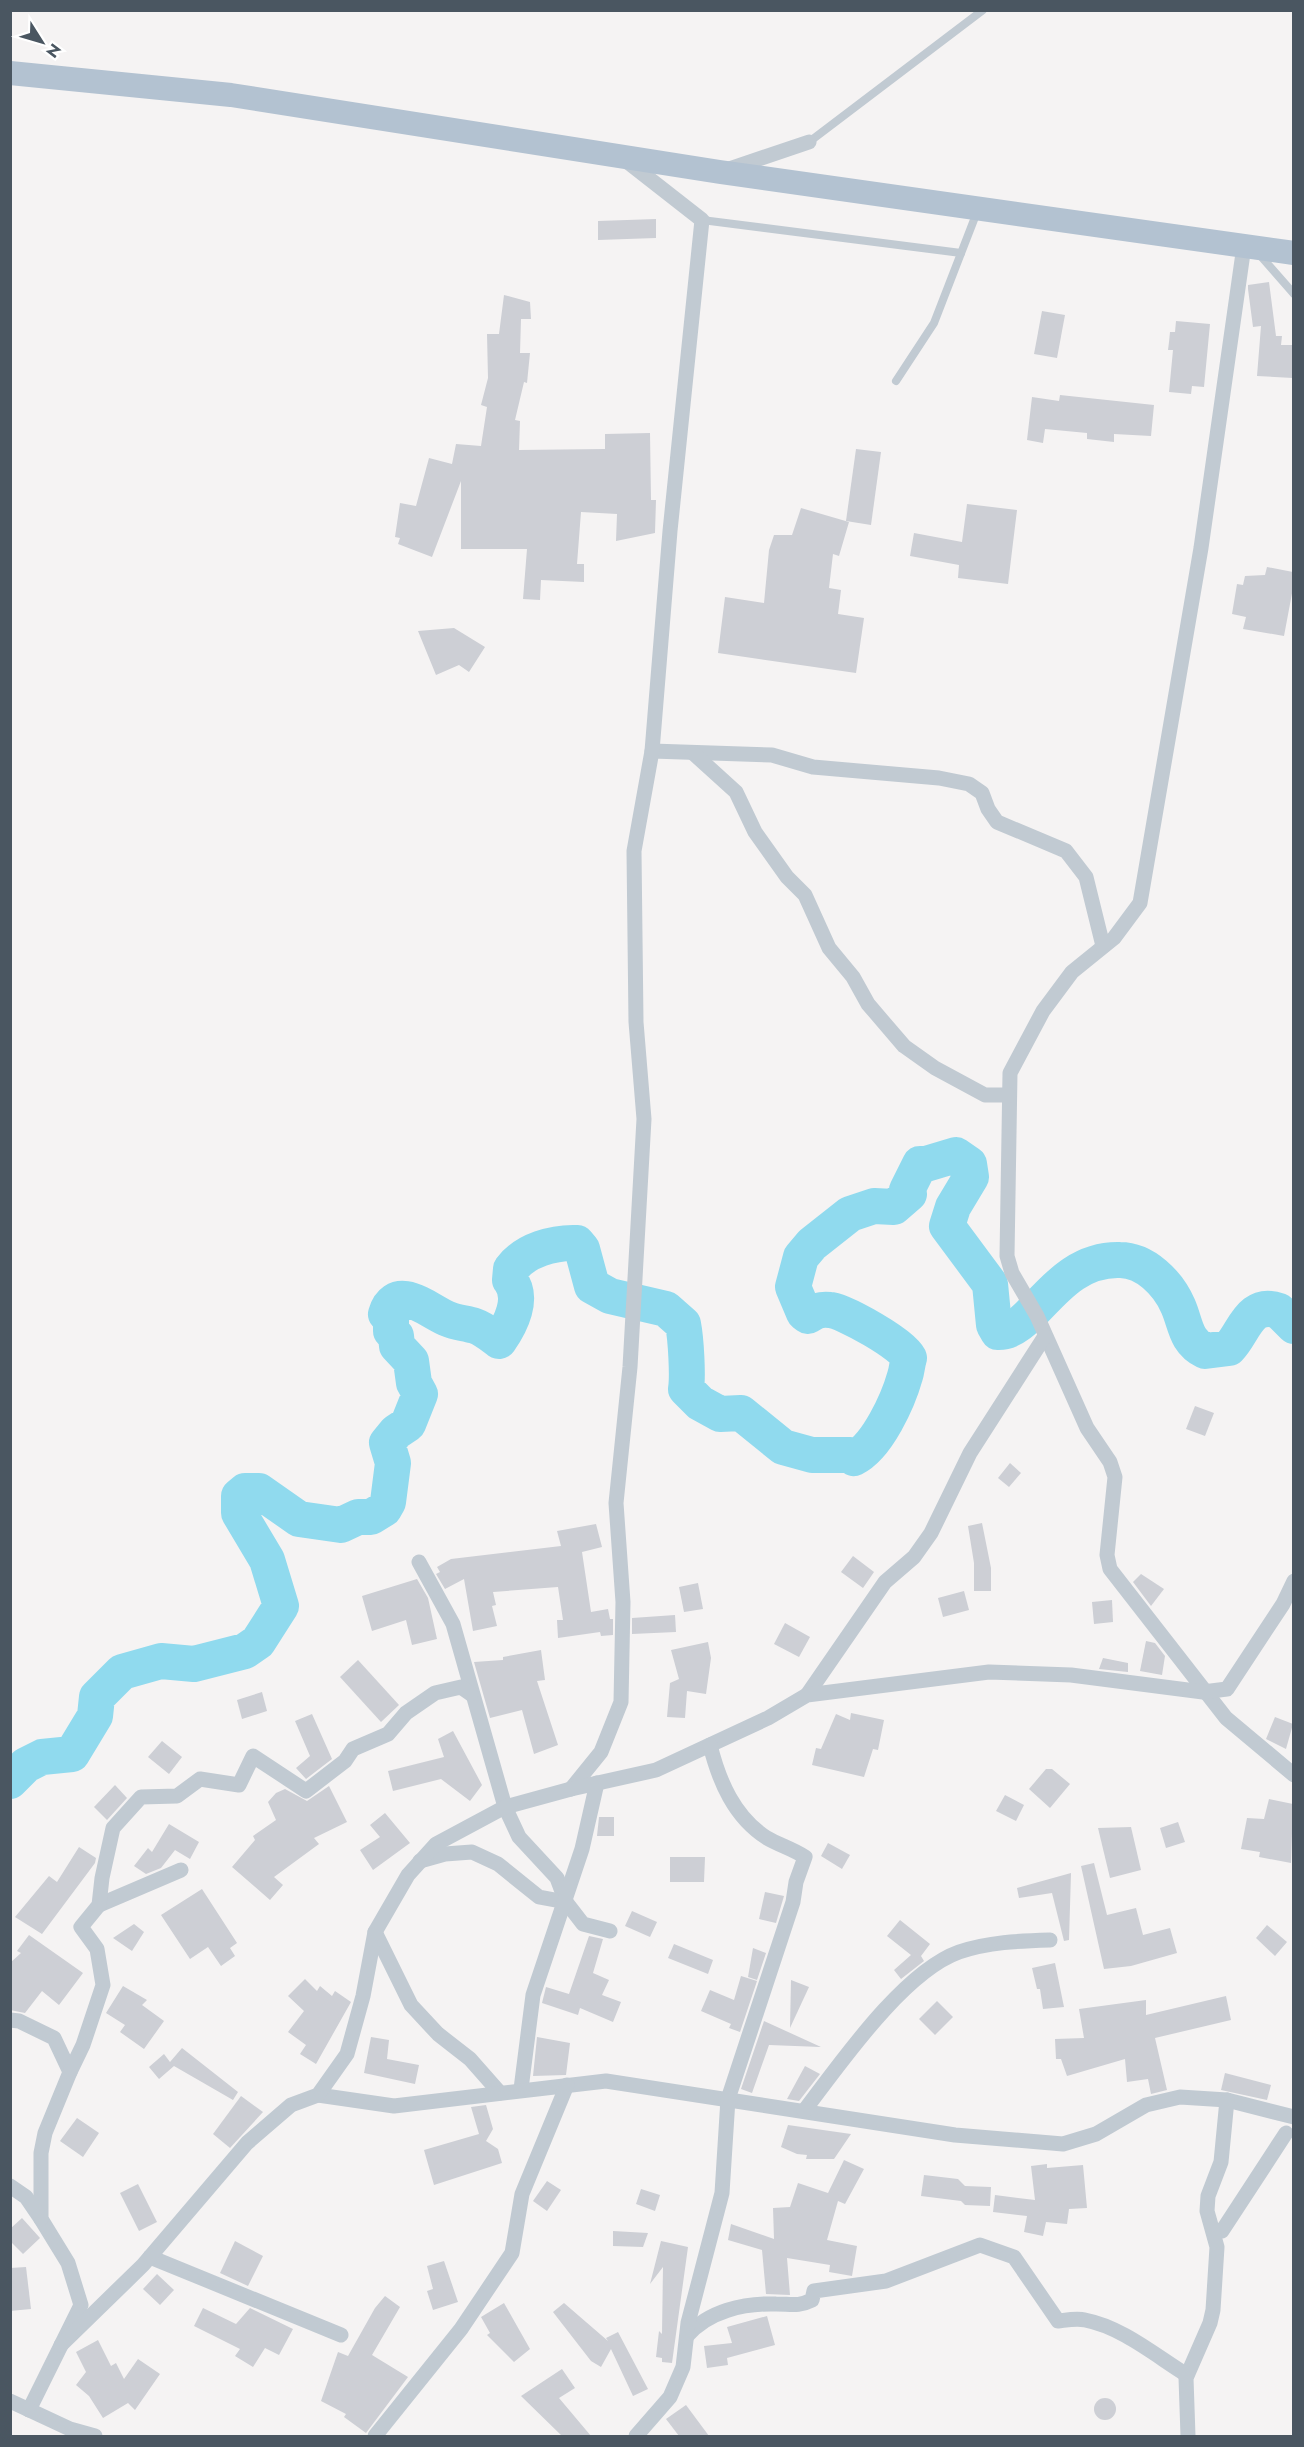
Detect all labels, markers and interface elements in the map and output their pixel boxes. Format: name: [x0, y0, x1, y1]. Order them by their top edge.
north arrow: [12, 12, 72, 72]
text: N: [41, 39, 67, 63]

